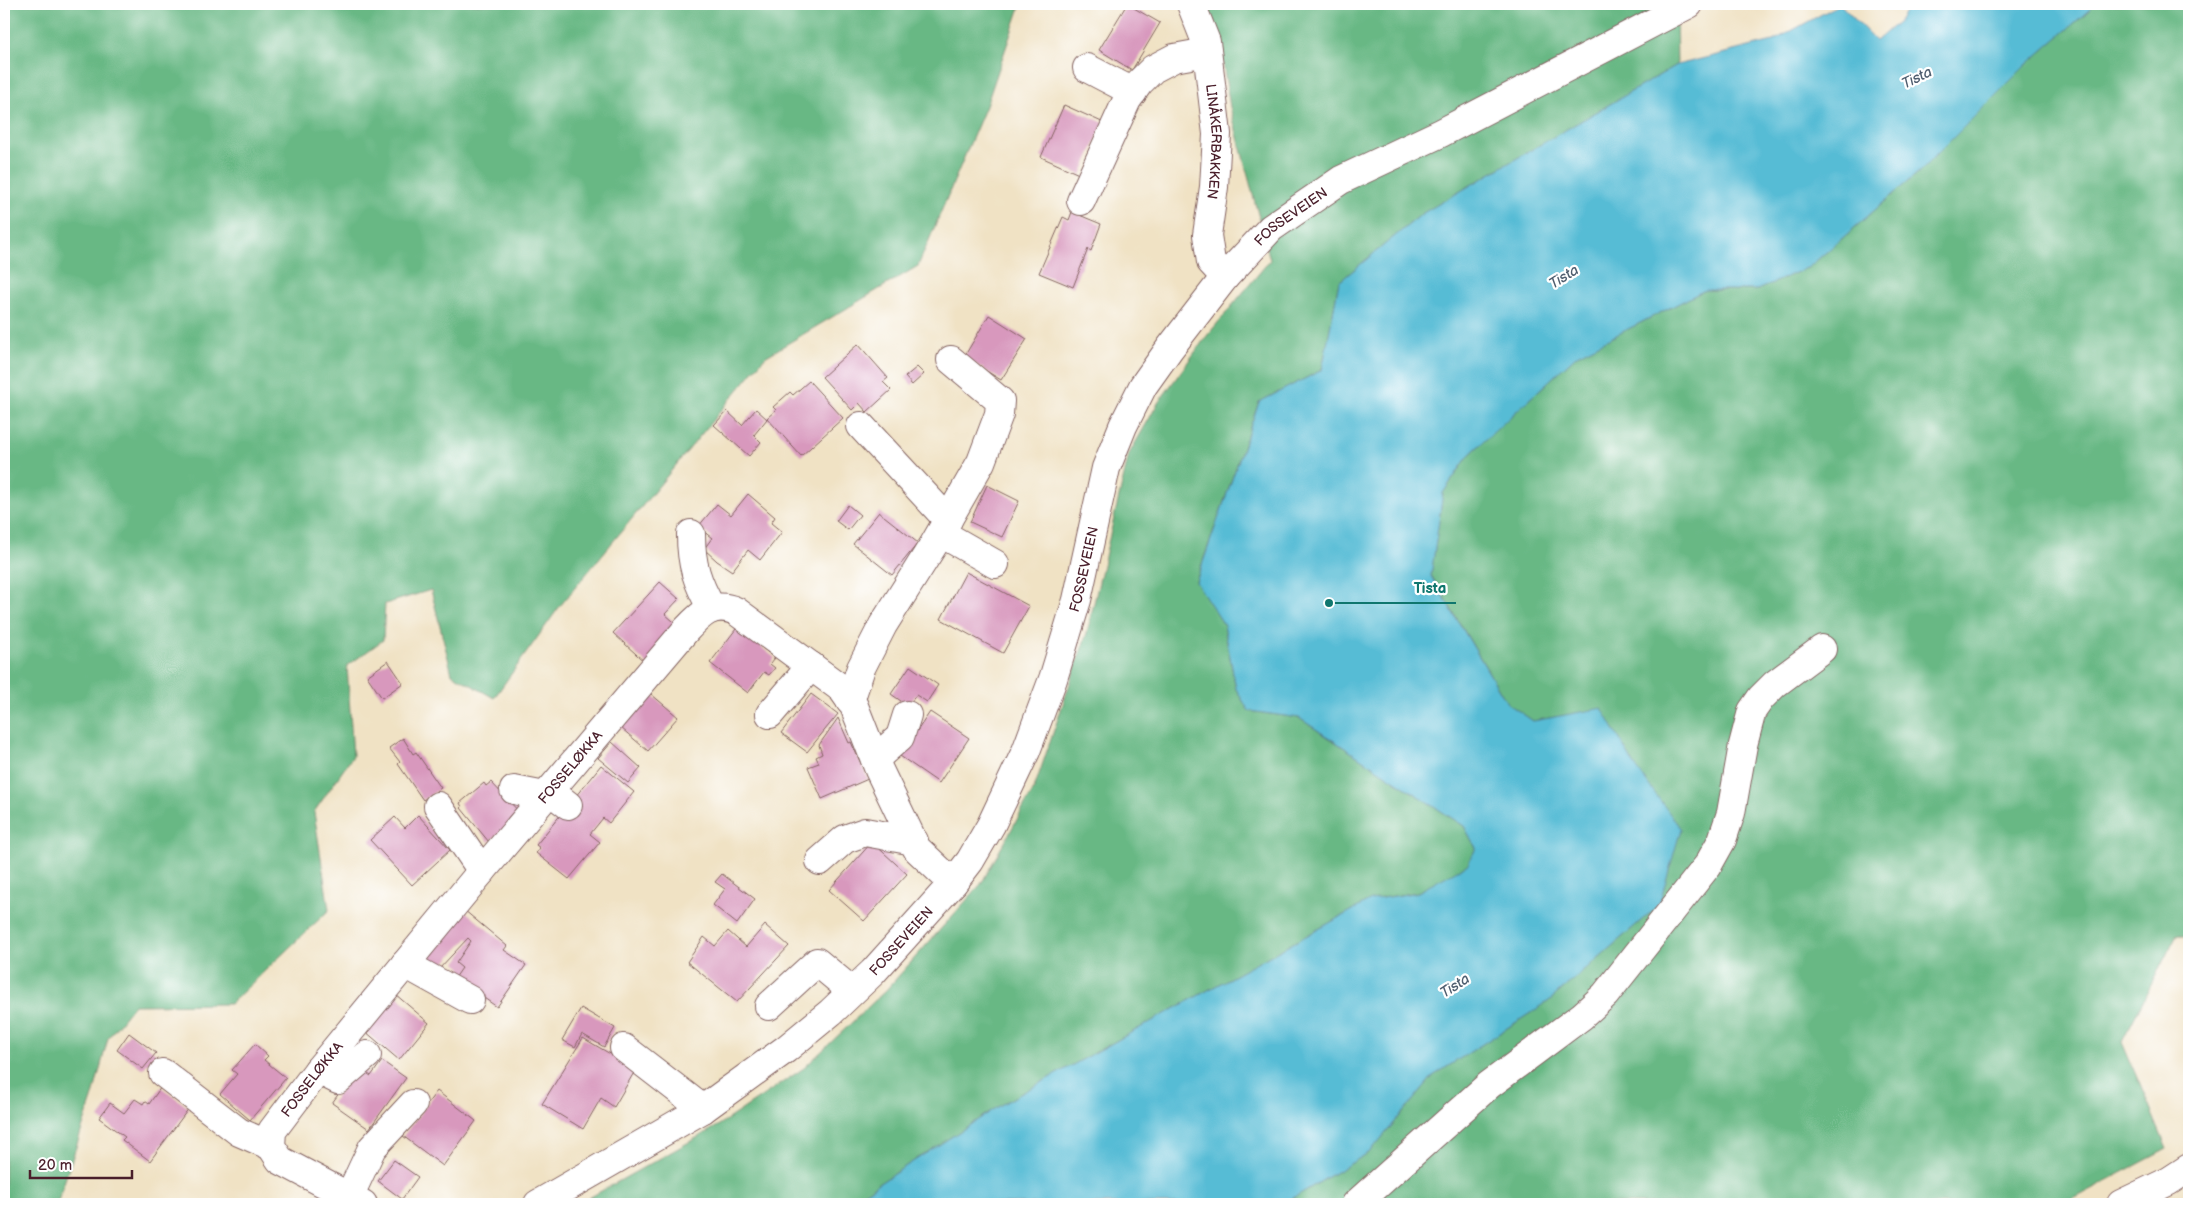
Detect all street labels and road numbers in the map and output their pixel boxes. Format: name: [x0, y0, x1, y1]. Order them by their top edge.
street label: LINÅKERBAKKEN: [1203, 83, 1226, 200]
street label: FOSSEVEIEN: [1250, 184, 1330, 249]
street label: FOSSEVEIEN: [1065, 525, 1101, 614]
street label: FOSSELØKKA: [534, 727, 606, 807]
street label: FOSSEVEIEN: [866, 903, 936, 979]
street label: FOSSELØKKA: [277, 1038, 347, 1120]

